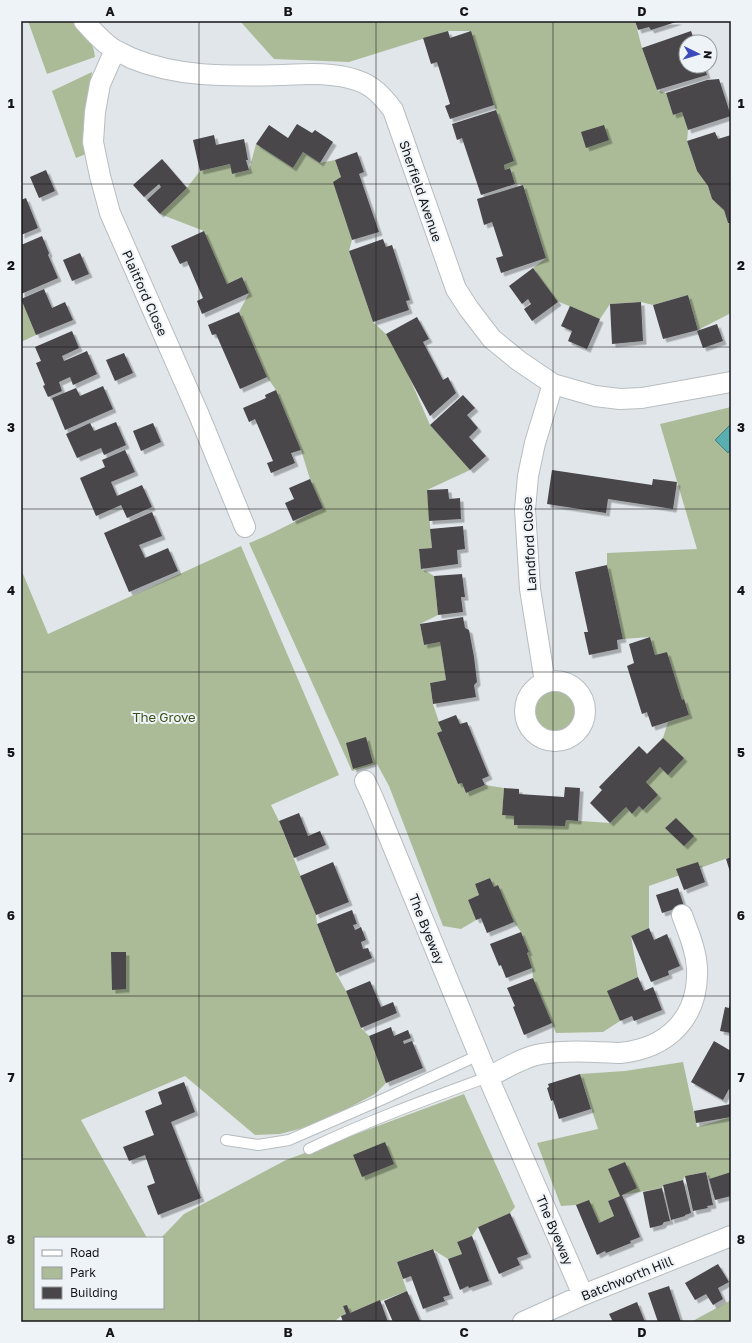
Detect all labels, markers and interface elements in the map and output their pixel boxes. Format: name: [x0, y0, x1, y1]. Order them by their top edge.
text: A: [105, 3, 115, 19]
text: B: [283, 3, 293, 19]
text: C: [459, 3, 469, 19]
text: D: [637, 3, 647, 19]
north arrow: [678, 34, 718, 74]
text: N: [702, 50, 715, 60]
text: 1: [8, 95, 15, 111]
text: 1: [738, 95, 745, 111]
street label: Sherfield Avenue: [396, 138, 446, 244]
street label: Plaitford Close: [119, 248, 171, 338]
text: 2: [7, 257, 15, 273]
text: 2: [737, 257, 745, 273]
text: 3: [7, 419, 15, 435]
text: 3: [737, 419, 745, 435]
street label: Landford Close: [519, 496, 539, 592]
text: 4: [7, 582, 15, 598]
text: 4: [737, 582, 745, 598]
park label: The Grove: [132, 709, 196, 725]
text: 5: [7, 744, 15, 760]
text: 5: [737, 744, 745, 760]
street label: The Byeway: [406, 891, 449, 967]
text: 6: [7, 907, 15, 923]
text: 6: [737, 907, 745, 923]
text: 7: [7, 1069, 15, 1085]
text: 7: [737, 1069, 745, 1085]
street label: The Byeway: [533, 1193, 577, 1268]
text: 8: [7, 1231, 15, 1247]
text: 8: [737, 1231, 745, 1247]
legend: [34, 1237, 164, 1309]
text: Road: [70, 1245, 99, 1260]
street label: Batchworth Hill: [579, 1252, 675, 1304]
text: Park: [70, 1265, 96, 1280]
text: Building: [70, 1285, 118, 1300]
text: A: [105, 1324, 115, 1340]
text: B: [283, 1324, 293, 1340]
text: C: [459, 1324, 469, 1340]
text: D: [637, 1324, 647, 1340]

